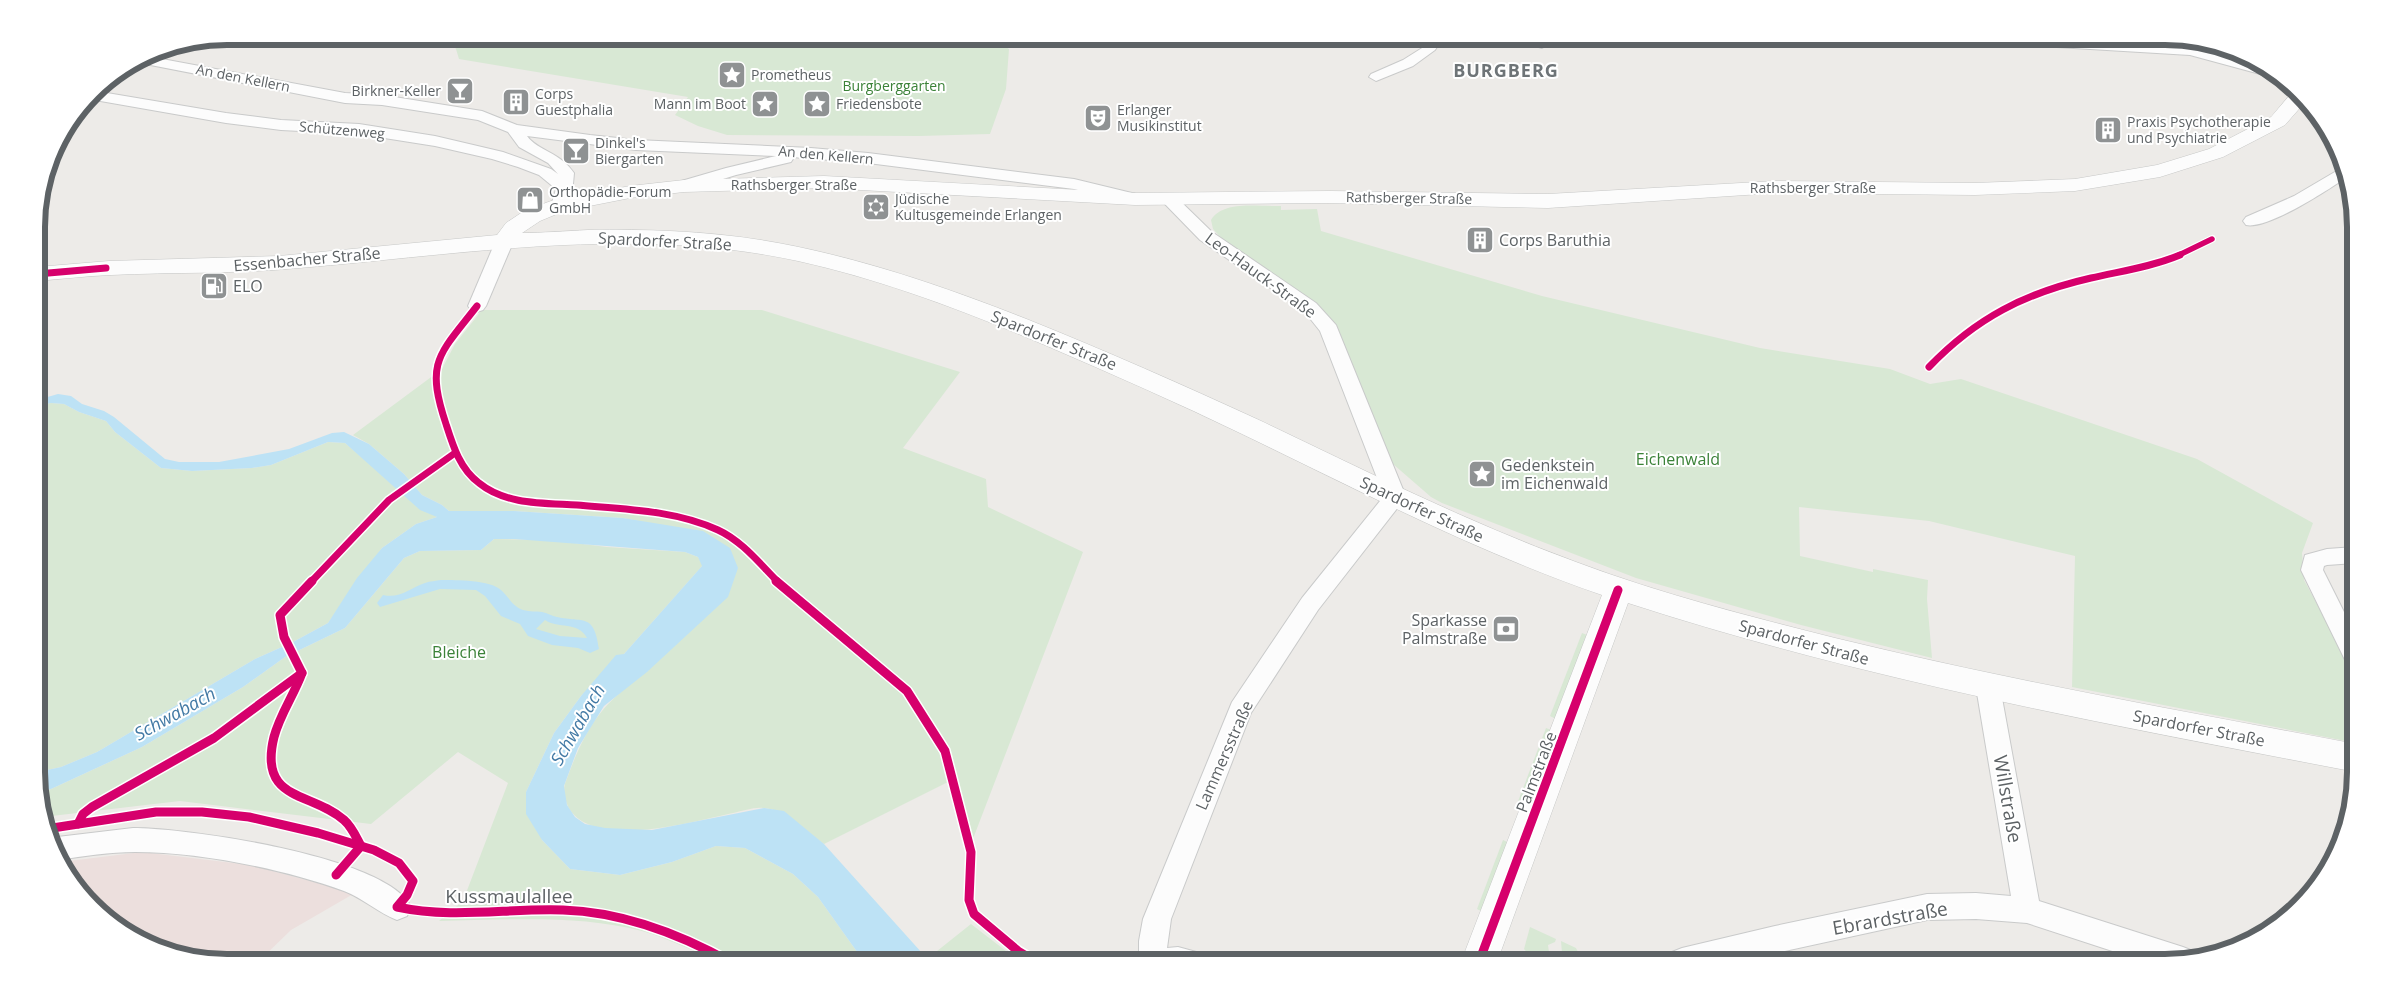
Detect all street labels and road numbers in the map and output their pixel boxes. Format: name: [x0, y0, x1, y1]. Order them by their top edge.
street label: An den Kellern: [194, 59, 292, 96]
street label: Schützenweg: [298, 116, 386, 143]
street label: An den Kellern: [778, 141, 874, 168]
street label: Rathsberger Straße: [731, 175, 857, 194]
street label: Rathsberger Straße: [1750, 178, 1876, 197]
street label: Rathsberger Straße: [1346, 187, 1472, 208]
street label: Spardorfer Straße: [598, 227, 732, 255]
street label: Leo-Hauck-Straße: [1201, 227, 1321, 323]
street label: Essenbacher Straße: [233, 242, 382, 276]
street label: Spardorfer Straße: [988, 305, 1120, 375]
street label: Spardorfer Straße: [1357, 471, 1487, 547]
street label: Spardorfer Straße: [1737, 614, 1872, 670]
street label: Lammersstraße: [1190, 697, 1258, 813]
street label: Spardorfer Straße: [2131, 704, 2267, 752]
street label: Palmstraße: [1510, 728, 1562, 816]
street label: Willstraße: [1988, 753, 2028, 845]
street label: Kussmaulallee: [445, 883, 573, 909]
street label: Ebrardstraße: [1830, 895, 1950, 941]

